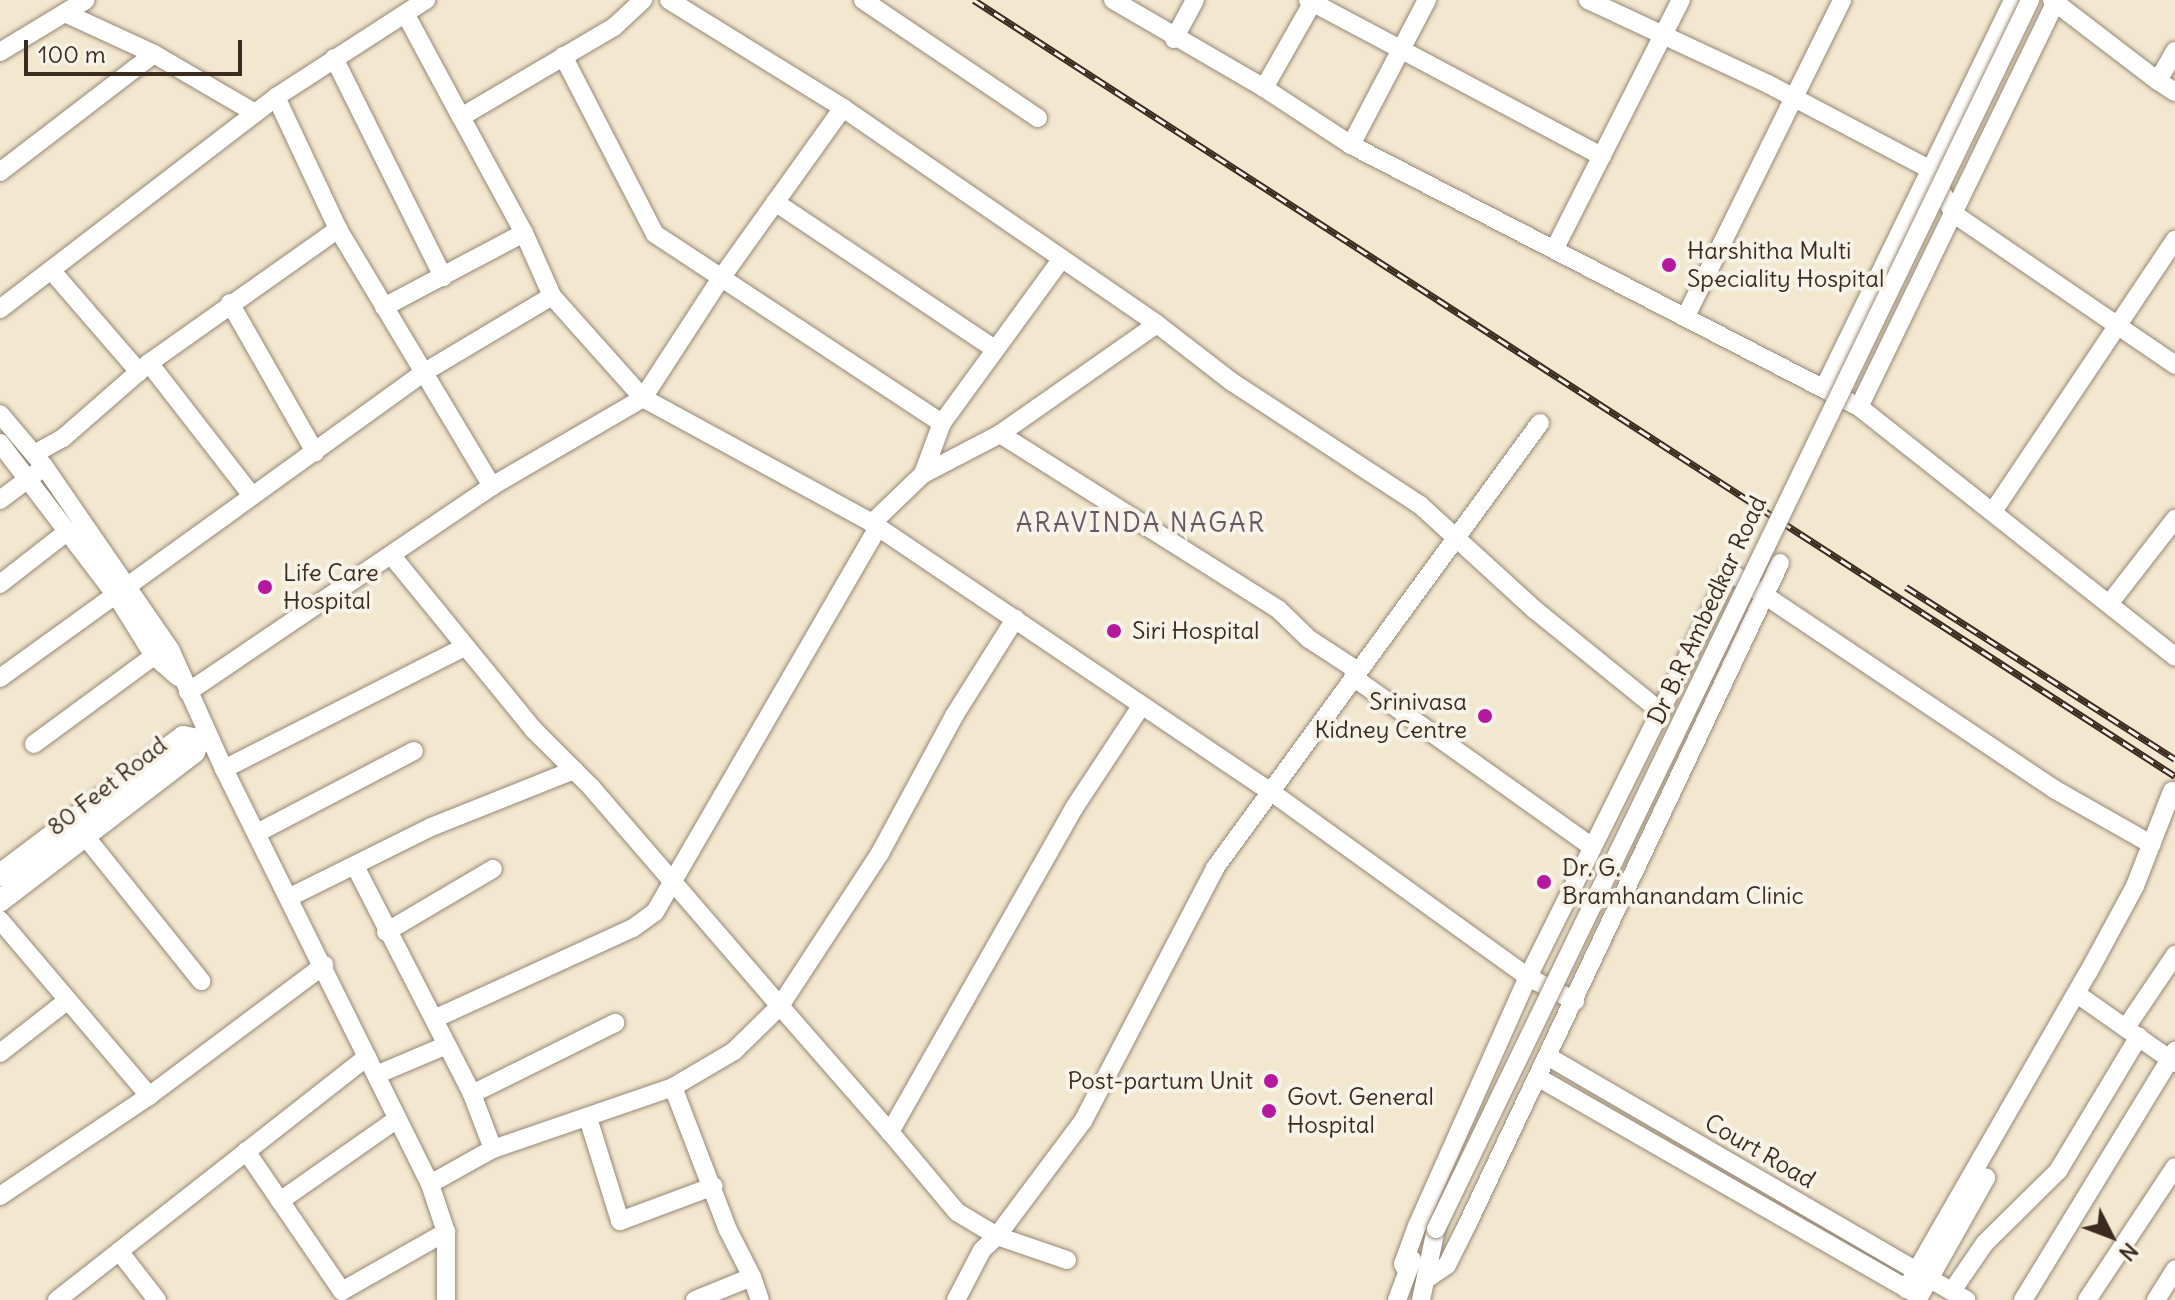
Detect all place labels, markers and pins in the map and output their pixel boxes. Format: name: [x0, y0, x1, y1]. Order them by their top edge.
place label: Harshitha Multi Speciality Hospital: [1687, 237, 1884, 293]
marker: Harshitha Multi Speciality Hospital: [1658, 254, 1680, 276]
place label: Life Care Hospital: [283, 559, 379, 615]
marker: Life Care Hospital: [254, 576, 276, 598]
place label: Siri Hospital: [1132, 617, 1259, 645]
marker: Siri Hospital: [1103, 620, 1125, 642]
place label: Srinivasa Kidney Centre: [1315, 688, 1467, 744]
marker: Srinivasa Kidney Centre: [1474, 705, 1496, 727]
place label: Dr. G. Bramhanandam Clinic: [1562, 854, 1804, 910]
marker: Dr. G. Bramhanandam Clinic: [1533, 871, 1555, 893]
place label: Post-partum Unit: [1067, 1067, 1253, 1095]
marker: Post-partum Unit: [1260, 1070, 1282, 1092]
place label: Govt. General Hospital: [1287, 1083, 1434, 1139]
marker: Govt. General Hospital: [1258, 1100, 1280, 1122]

